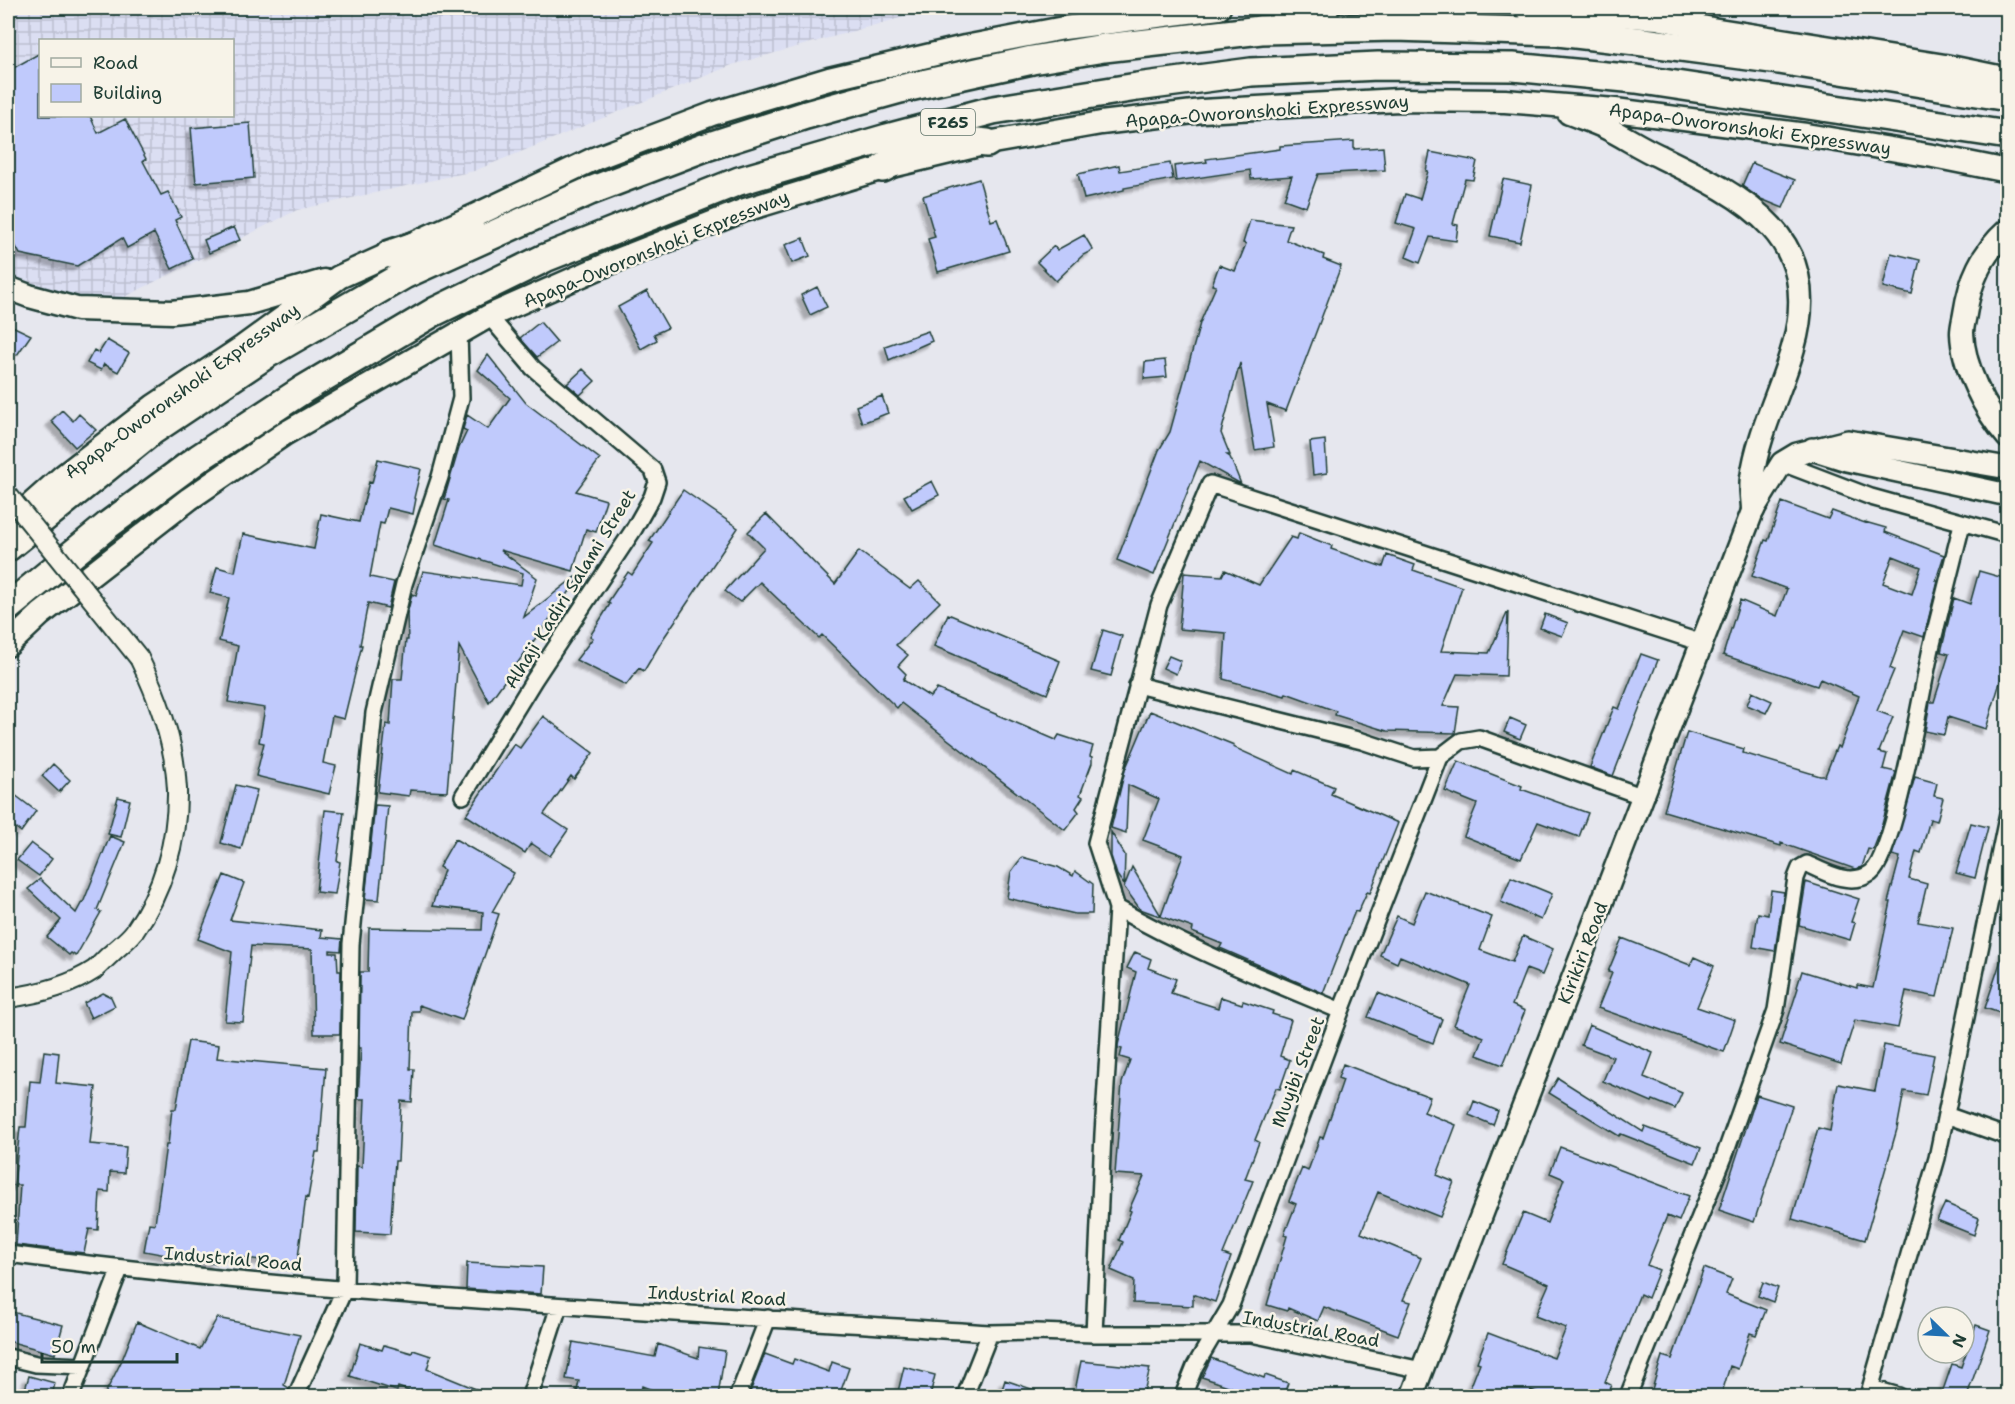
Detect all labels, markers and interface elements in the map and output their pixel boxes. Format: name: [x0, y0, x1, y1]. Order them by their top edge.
legend: [39, 39, 234, 117]
text: Road: [93, 51, 138, 75]
text: Building: [93, 81, 162, 105]
street label: Apapa-Oworonshoki Expressway: [1124, 89, 1410, 133]
street label: Apapa-Oworonshoki Expressway: [1607, 97, 1893, 161]
road number: F265: [921, 109, 975, 135]
street label: Apapa-Oworonshoki Expressway: [519, 185, 793, 313]
street label: Apapa-Oworonshoki Expressway: [60, 298, 304, 484]
street label: Alhaji Kadiri Salami Street: [499, 485, 641, 693]
street label: Kirikiri Road: [1552, 898, 1614, 1008]
street label: Muyibi Street: [1266, 1013, 1330, 1131]
street label: Industrial Road: [163, 1241, 303, 1277]
street label: Industrial Road: [647, 1280, 787, 1312]
street label: Industrial Road: [1241, 1305, 1381, 1353]
north arrow: [1916, 1305, 1976, 1365]
scale bar: [42, 1326, 177, 1364]
text: N: [1947, 1331, 1971, 1351]
text: 50 m: [51, 1335, 96, 1359]

